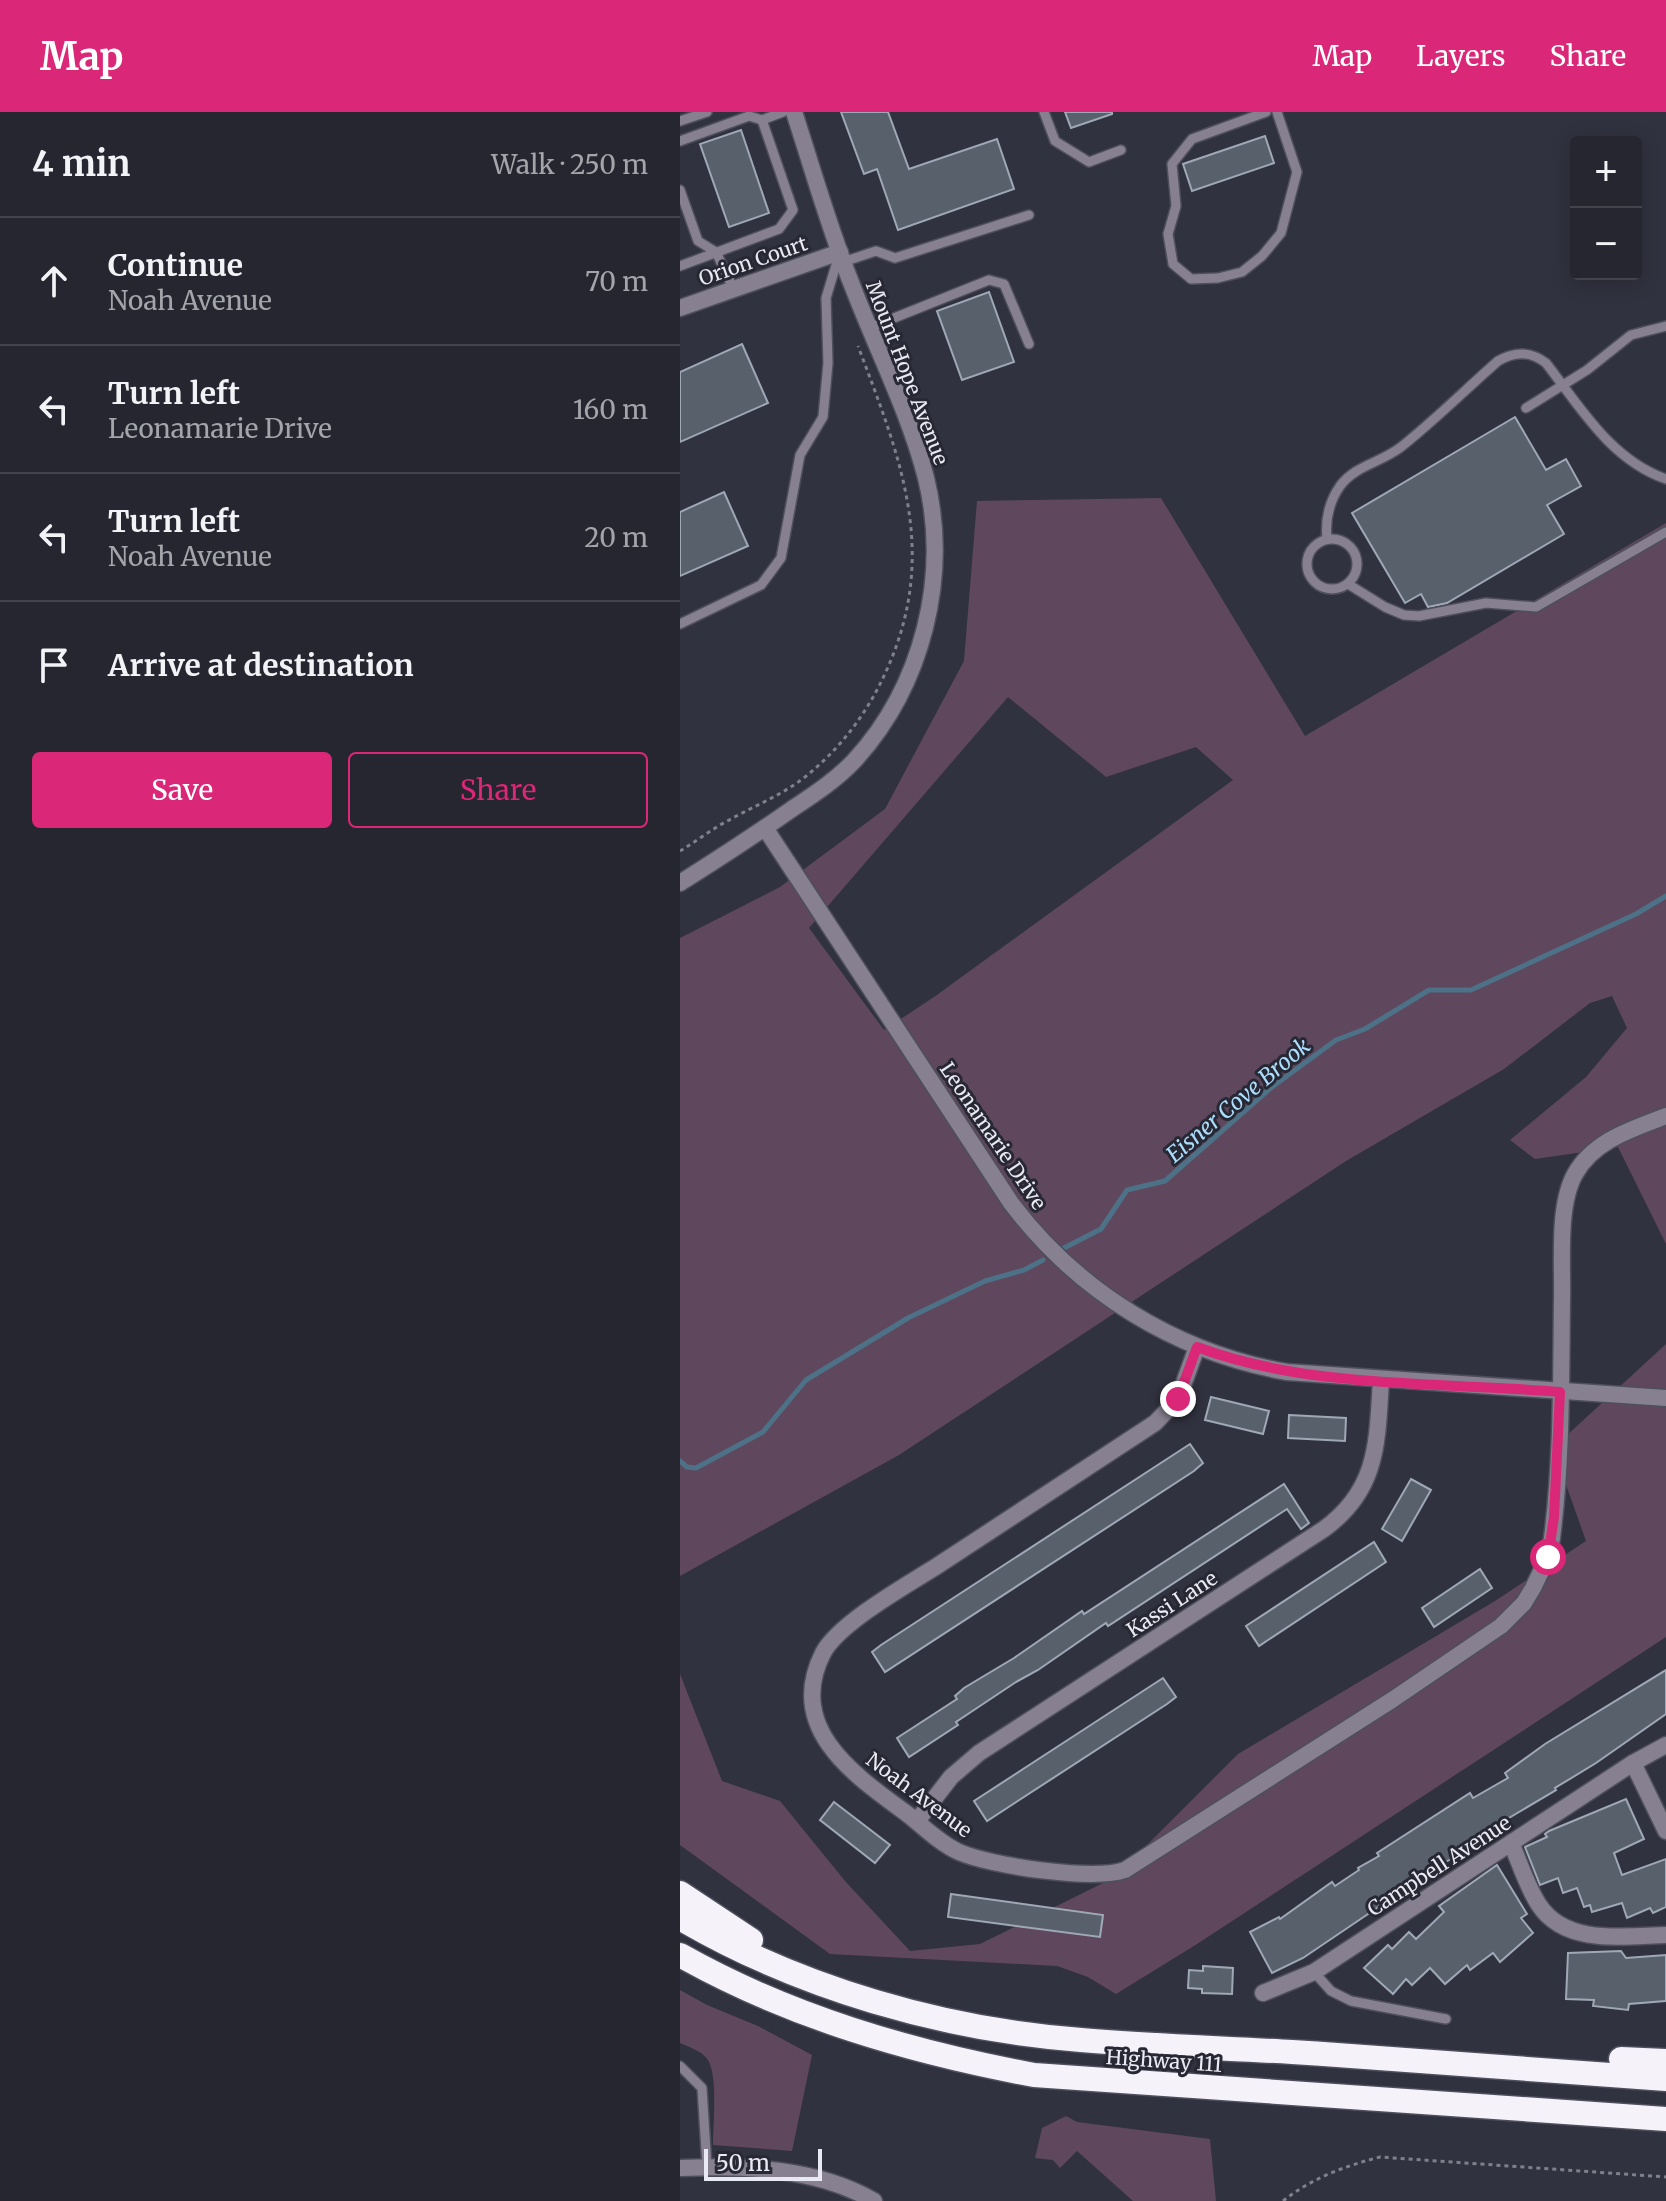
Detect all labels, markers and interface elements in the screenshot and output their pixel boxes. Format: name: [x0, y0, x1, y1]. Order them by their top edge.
text: Map: [40, 33, 124, 80]
text: Map: [1312, 38, 1372, 74]
text: Layers: [1416, 38, 1505, 74]
text: Share: [1549, 38, 1626, 74]
map controls: [1570, 136, 1642, 280]
button: +: [1570, 136, 1642, 208]
text: 4 min: [32, 143, 130, 185]
text: Walk · 250 m: [491, 148, 648, 181]
button: −: [1570, 208, 1642, 280]
street label: Orion Court: [695, 230, 811, 291]
text: Continue: [108, 246, 243, 284]
icon: ahead: [32, 259, 76, 303]
text: 70 m: [585, 265, 648, 298]
street label: Mount Hope Avenue: [861, 277, 954, 468]
text: Noah Avenue: [108, 284, 272, 317]
text: Turn left: [108, 374, 240, 412]
icon: left: [32, 387, 76, 431]
text: 160 m: [573, 393, 648, 426]
text: Leonamarie Drive: [108, 412, 332, 445]
text: Turn left: [108, 502, 240, 540]
icon: left: [32, 515, 76, 559]
text: 20 m: [584, 521, 648, 554]
text: Noah Avenue: [108, 540, 272, 573]
icon: arrive: [32, 643, 76, 687]
text: Arrive at destination: [108, 646, 414, 684]
button: Save: [32, 752, 332, 828]
button: Share: [348, 752, 648, 828]
water label: Eisner Cove Brook: [1160, 1032, 1316, 1168]
street label: Leonamarie Drive: [935, 1057, 1052, 1214]
route end: [1160, 1381, 1196, 1417]
route start: [1530, 1539, 1566, 1575]
street label: Kassi Lane: [1122, 1565, 1222, 1642]
street label: Noah Avenue: [861, 1747, 977, 1843]
street label: Campbell Avenue: [1362, 1810, 1515, 1921]
street label: Highway 111: [1105, 2044, 1223, 2077]
scale bar: [704, 2145, 822, 2181]
text: 50 m: [716, 2149, 770, 2177]

